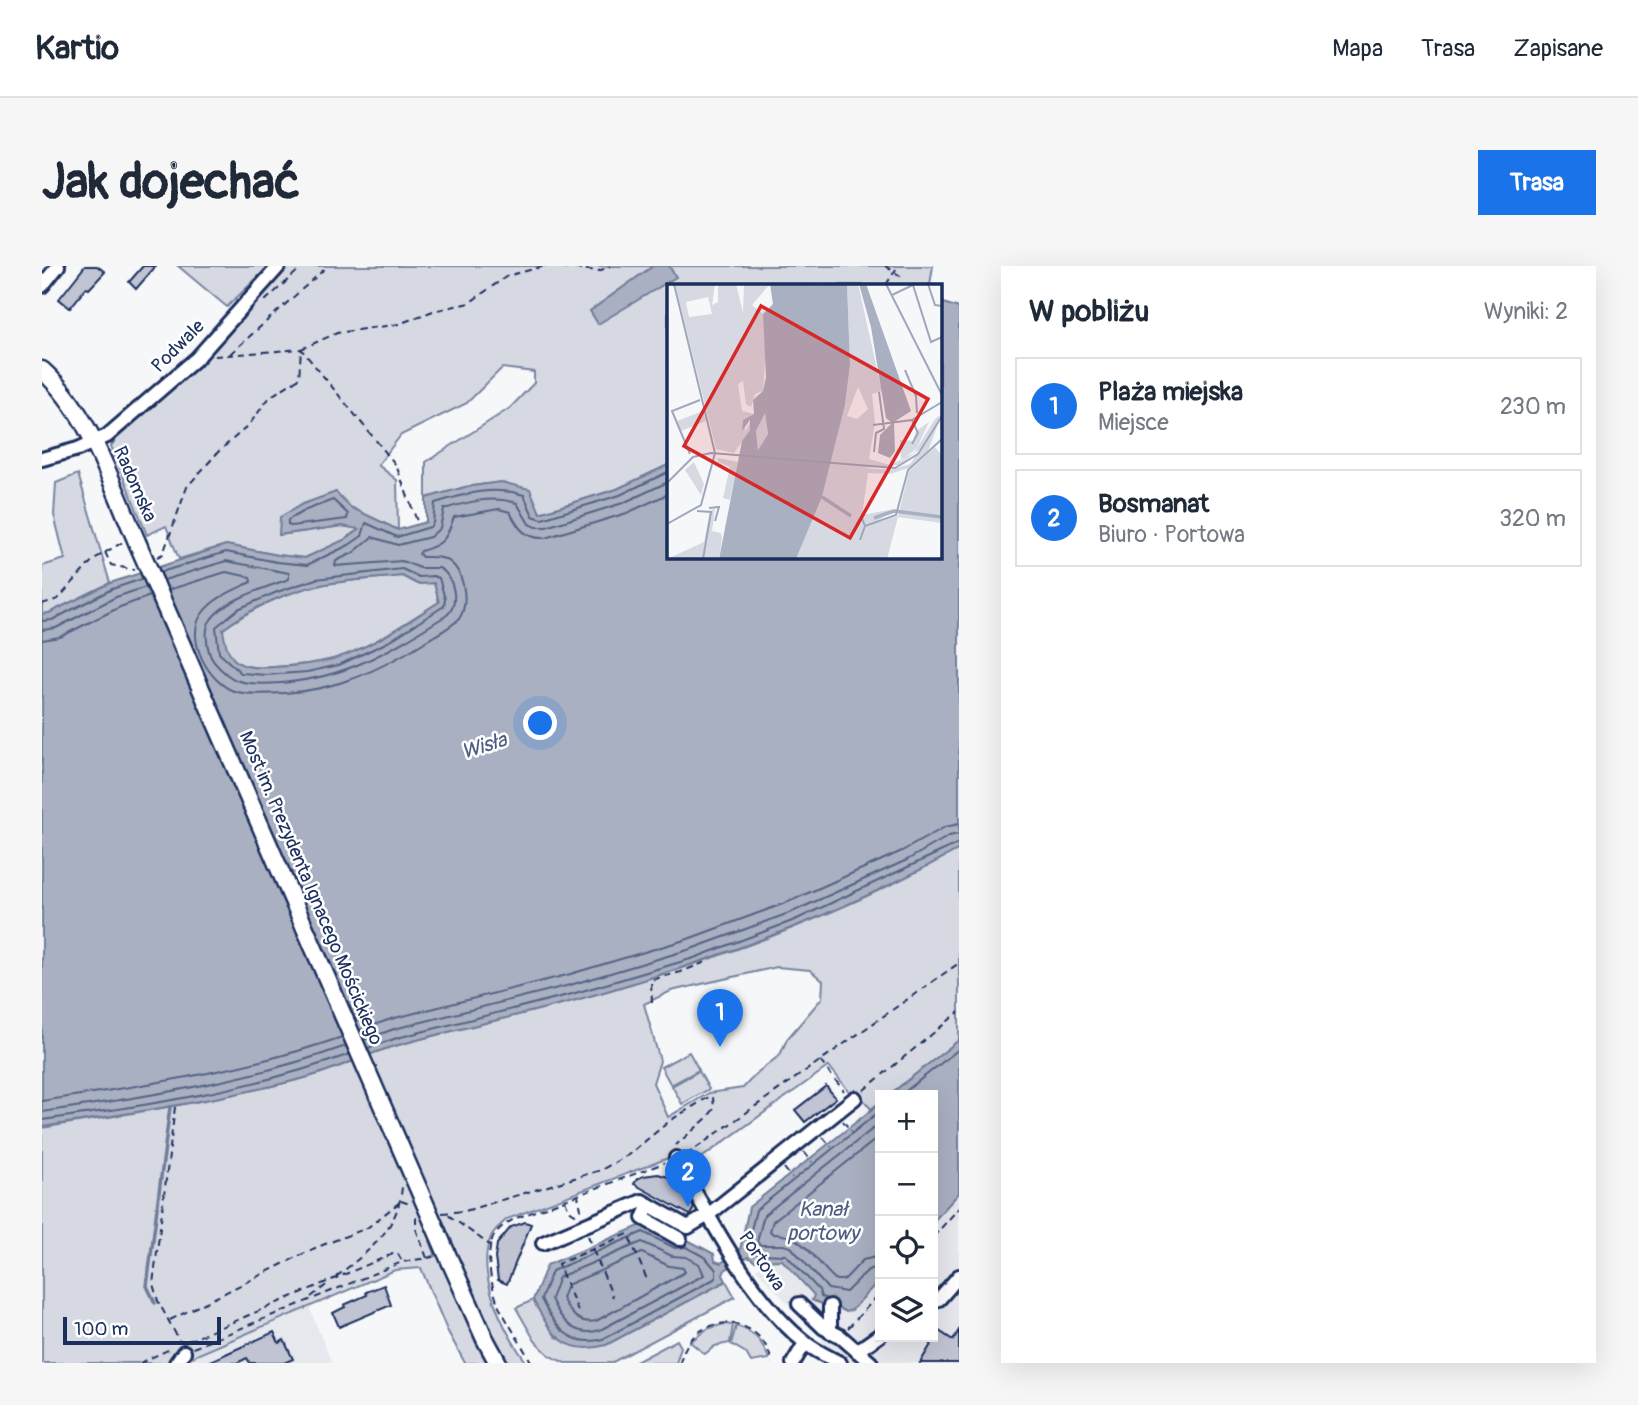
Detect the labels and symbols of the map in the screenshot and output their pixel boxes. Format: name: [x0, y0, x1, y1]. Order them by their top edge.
inset map: [667, 284, 942, 558]
street label: Podwale: [146, 314, 210, 378]
street label: Radomska: [108, 442, 162, 526]
your location: [523, 706, 557, 740]
water label: Wisła: [458, 726, 511, 766]
street label: Most im. Prezydenta Ignacego Mościckiego: [234, 727, 388, 1049]
pin: 1: [697, 989, 743, 1047]
pin: 2: [665, 1149, 711, 1207]
water label: Kanał portowy: [787, 1196, 862, 1247]
street label: Portowa: [733, 1227, 791, 1296]
scale bar: [63, 1314, 220, 1346]

